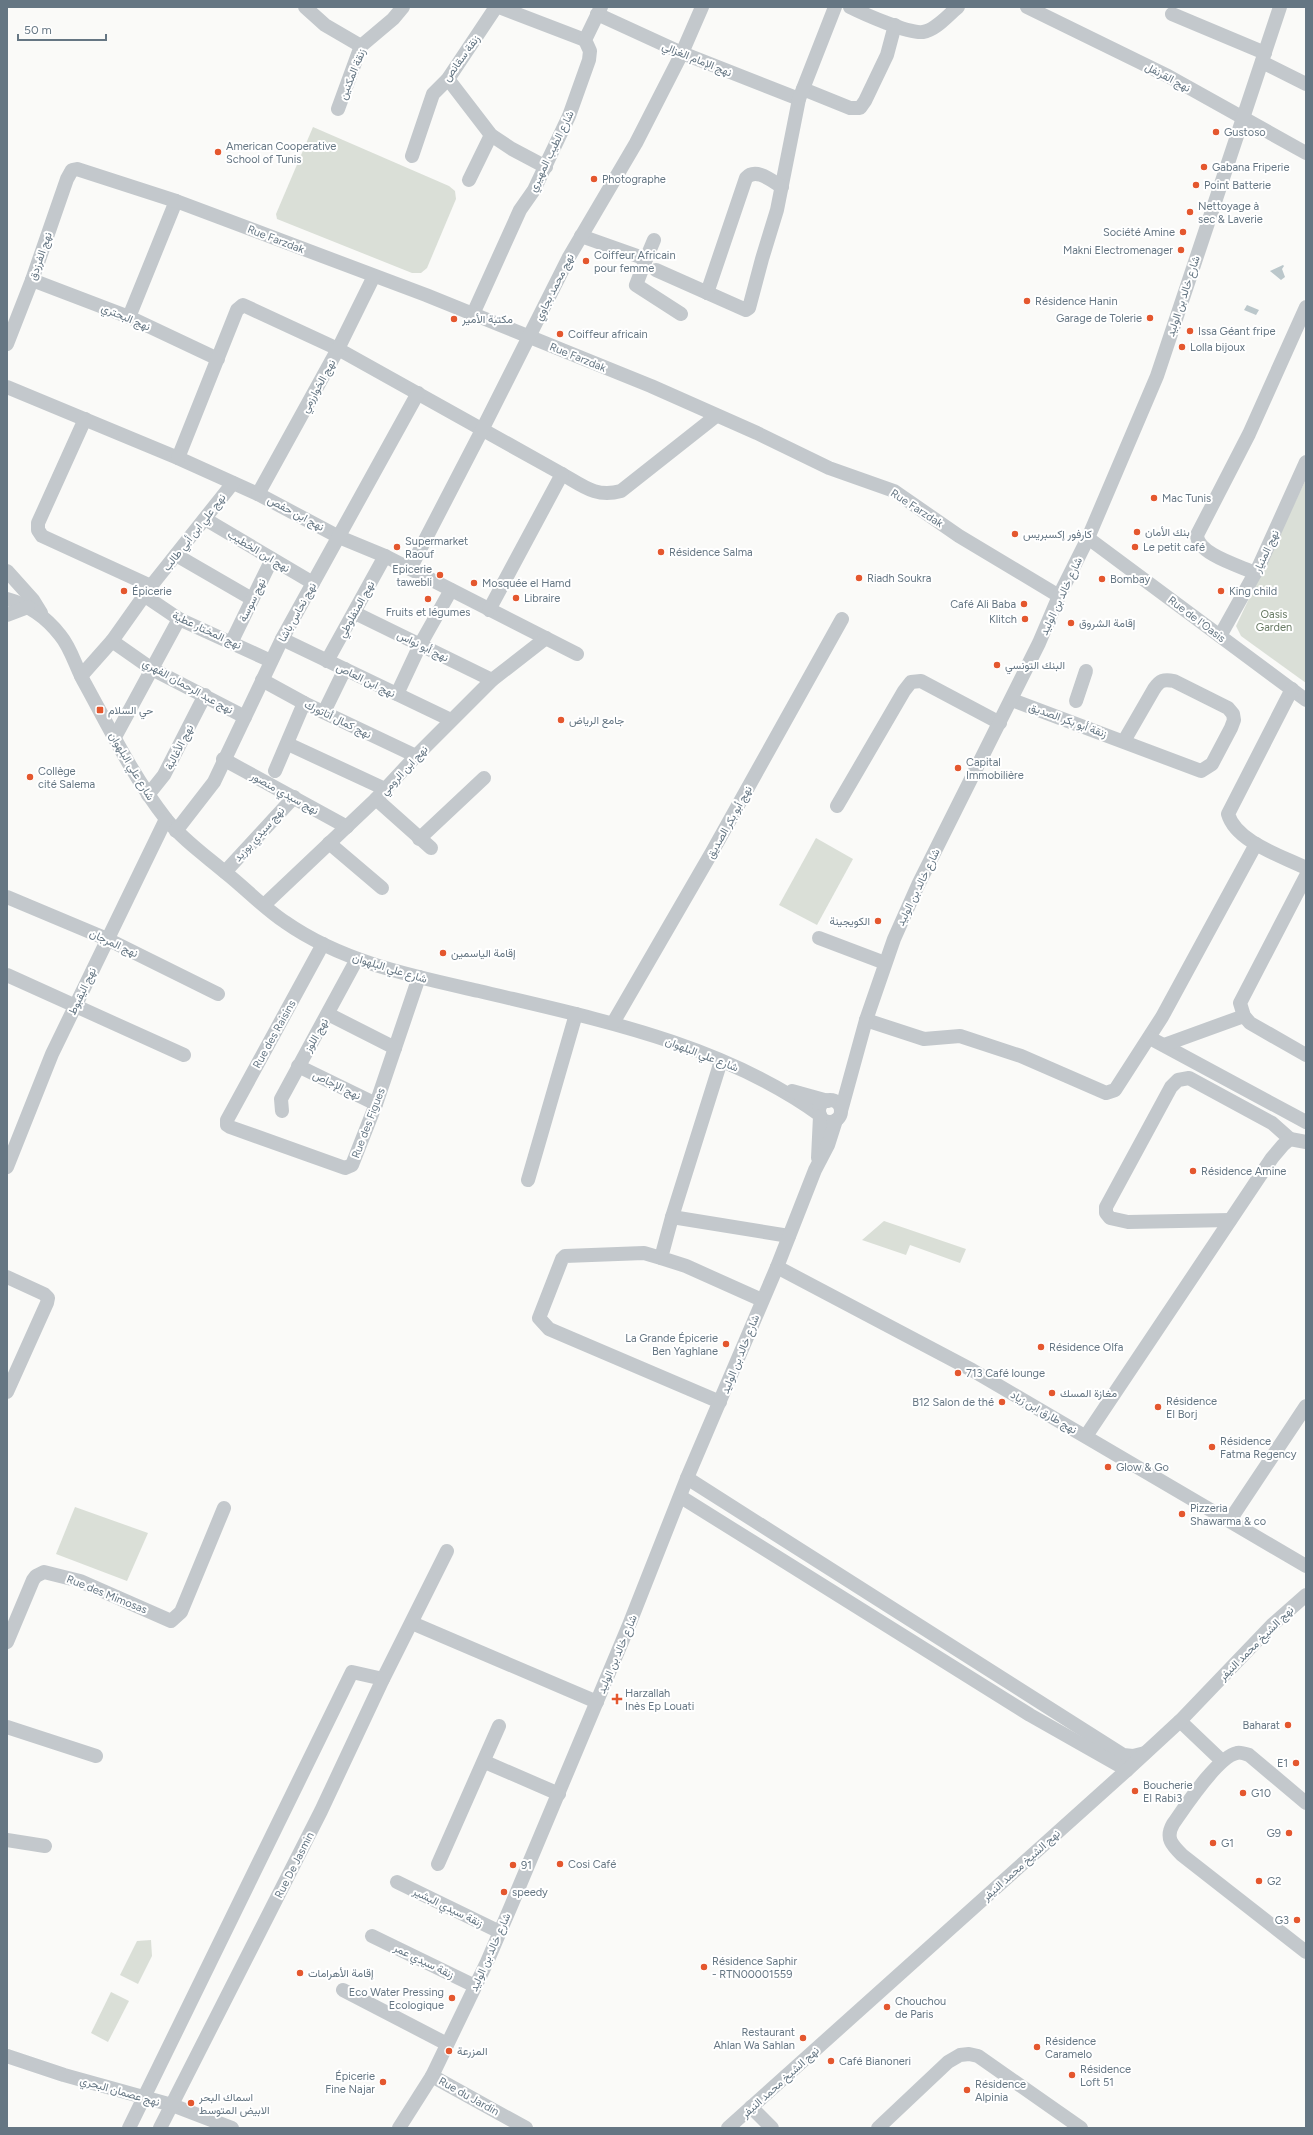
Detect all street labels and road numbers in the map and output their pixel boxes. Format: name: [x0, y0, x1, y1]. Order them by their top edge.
street label: زنقة سقانص: [440, 32, 483, 84]
street label: نهج الإمام الغزالي: [659, 40, 734, 82]
street label: زنقة المكنين: [336, 47, 369, 102]
street label: نهج القرنفل: [1142, 60, 1193, 96]
street label: شارع الطيب المهيري: [526, 108, 580, 195]
street label: Rue Farzdak: [246, 223, 307, 256]
street label: نهج الفرزدق: [26, 230, 56, 282]
street label: نهج محمد بجاوي: [532, 252, 580, 324]
street label: شارع خالد بن الوليد: [1164, 254, 1204, 339]
street label: نهج البحتري: [98, 301, 152, 336]
street label: Rue Farzdak: [548, 340, 609, 375]
street label: نهج الخوارزمي: [298, 357, 341, 417]
street label: Rue Farzdak: [888, 487, 946, 531]
street label: نهج علي ابن أبي طالب: [160, 491, 231, 575]
street label: نهج ابن حفص: [265, 493, 326, 535]
street label: نهج ابن الخطيب: [225, 528, 292, 576]
street label: نهج المنيار: [1251, 528, 1283, 576]
street label: شارع خالد بن الوليد: [1038, 555, 1086, 638]
street label: نهج سوسة: [236, 576, 269, 625]
street label: نهج المنفلوطي: [336, 579, 380, 641]
street label: نهج نحاس باشا: [276, 580, 320, 645]
street label: Rue de l'Oasis: [1165, 594, 1228, 645]
street label: نهج المختار عطية: [170, 609, 243, 653]
street label: نهج أبو نواس: [394, 628, 451, 665]
street label: نهج عبد الرحمان الفهري: [139, 656, 235, 719]
street label: نهج ابن العاص: [334, 661, 397, 701]
street label: نهج كمال أتاتورك: [302, 698, 373, 742]
street label: زنقة أبو بكر الصديق: [1027, 700, 1109, 741]
street label: نهج الأغالبة: [163, 722, 197, 772]
street label: شارع علي البلهوان: [104, 730, 157, 805]
street label: نهج ابن الرومي: [378, 743, 433, 800]
street label: نهج سيدي منصور: [246, 769, 321, 820]
street label: نهج أبو بكر الصديق: [704, 784, 756, 861]
street label: نهج سيدي بوزيد: [231, 804, 290, 866]
street label: شارع خالد بن الوليد: [894, 846, 944, 928]
street label: نهج المرجان: [87, 927, 140, 961]
street label: شارع علي البلهوان: [350, 951, 429, 989]
street label: نهج اليقبوط: [66, 965, 100, 1017]
street label: Rue des Raisins: [250, 998, 299, 1071]
street label: نهج اللوز: [301, 1016, 332, 1056]
street label: شارع علي البلهوان: [662, 1035, 741, 1077]
street label: نهج الإجاص: [310, 1068, 363, 1104]
street label: Rue des Figues: [349, 1086, 388, 1160]
street label: شارع خالد بن الوليد: [719, 1312, 763, 1396]
street label: نهج طارق ابن زياد: [1008, 1388, 1079, 1438]
street label: Rue des Mimosas: [65, 1572, 149, 1617]
street label: نهج الشيخ محمد النيفر: [1216, 1603, 1297, 1685]
street label: شارع خالد بن الوليد: [595, 1613, 641, 1696]
street label: نهج الشيخ محمد النيفر: [979, 1827, 1064, 1905]
street label: Rue De Jasmin: [272, 1830, 317, 1900]
street label: زنقة سيدي البشير: [408, 1884, 485, 1933]
street label: شارع خالد بن الوليد: [467, 1911, 515, 1994]
street label: زنقة سيدي عمر: [389, 1941, 456, 1984]
street label: نهج الشيخ محمد النيفر: [738, 2044, 823, 2122]
street label: نهج عصمان البحري: [78, 2074, 161, 2112]
street label: Rue du Jardin: [436, 2074, 501, 2118]

